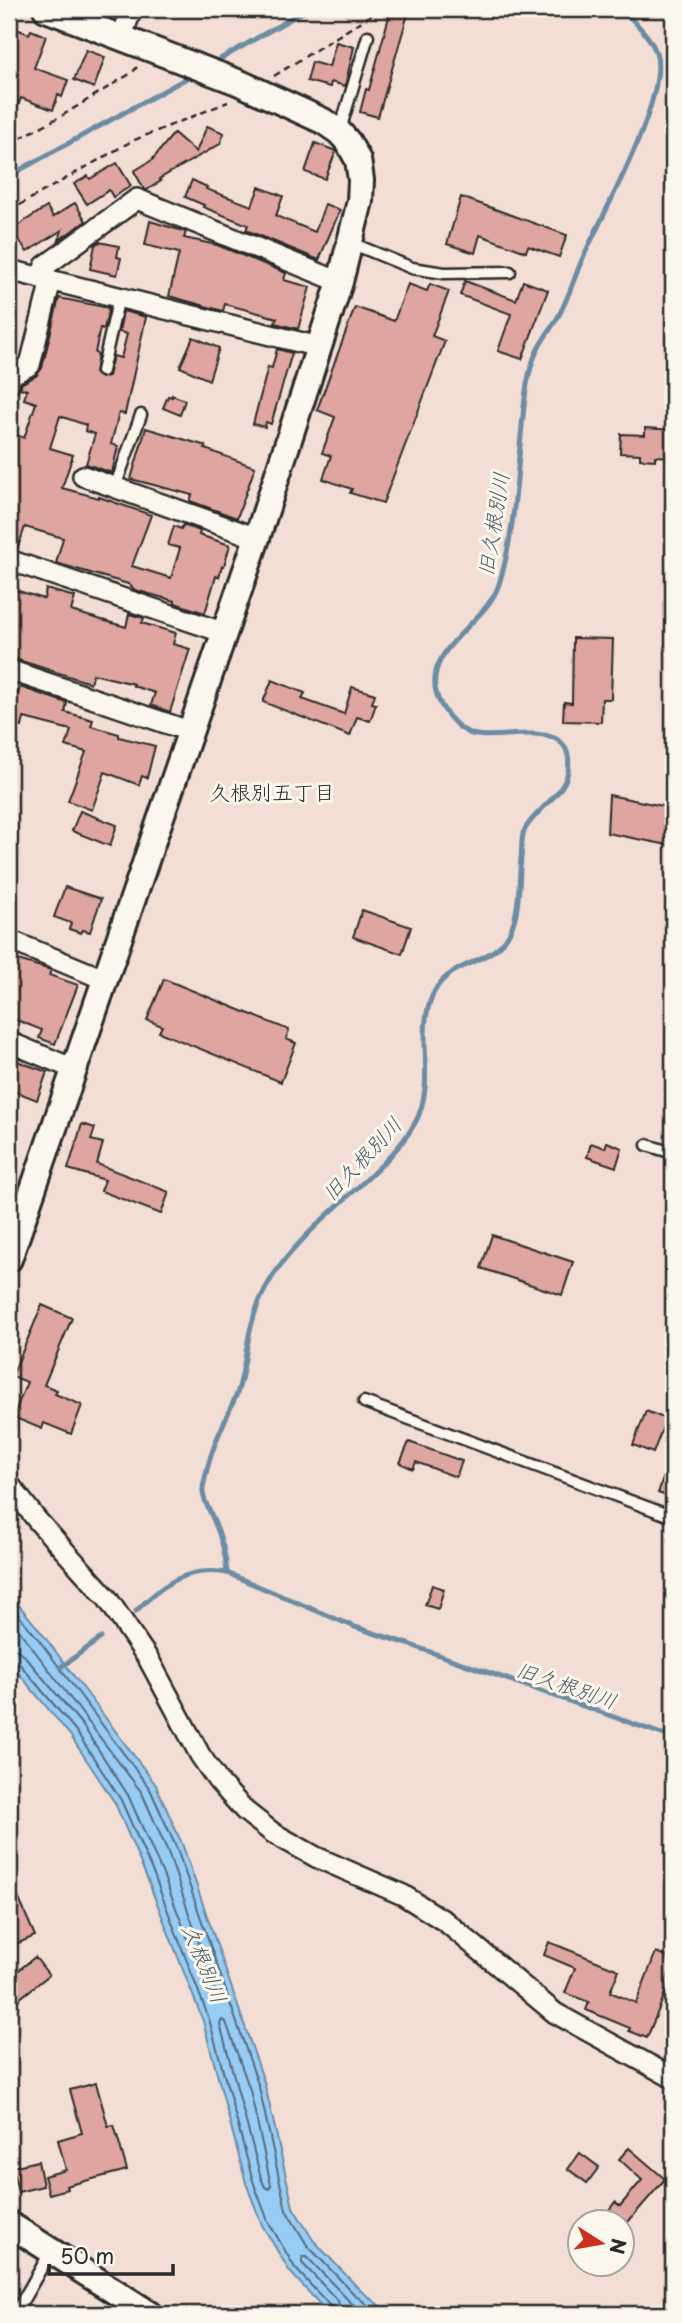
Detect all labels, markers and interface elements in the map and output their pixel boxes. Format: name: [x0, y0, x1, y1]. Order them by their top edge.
water label: 旧久根別川: [468, 470, 516, 578]
district label: 久根別五丁目: [209, 775, 335, 807]
water label: 旧久根別川: [313, 1109, 409, 1207]
water label: 旧久根別川: [512, 1652, 622, 1716]
water label: 久根別川: [175, 1918, 237, 2008]
north arrow: [566, 2208, 636, 2278]
scale bar: [49, 2232, 173, 2276]
text: N: [603, 2236, 634, 2256]
text: 50 m: [60, 2239, 114, 2271]

